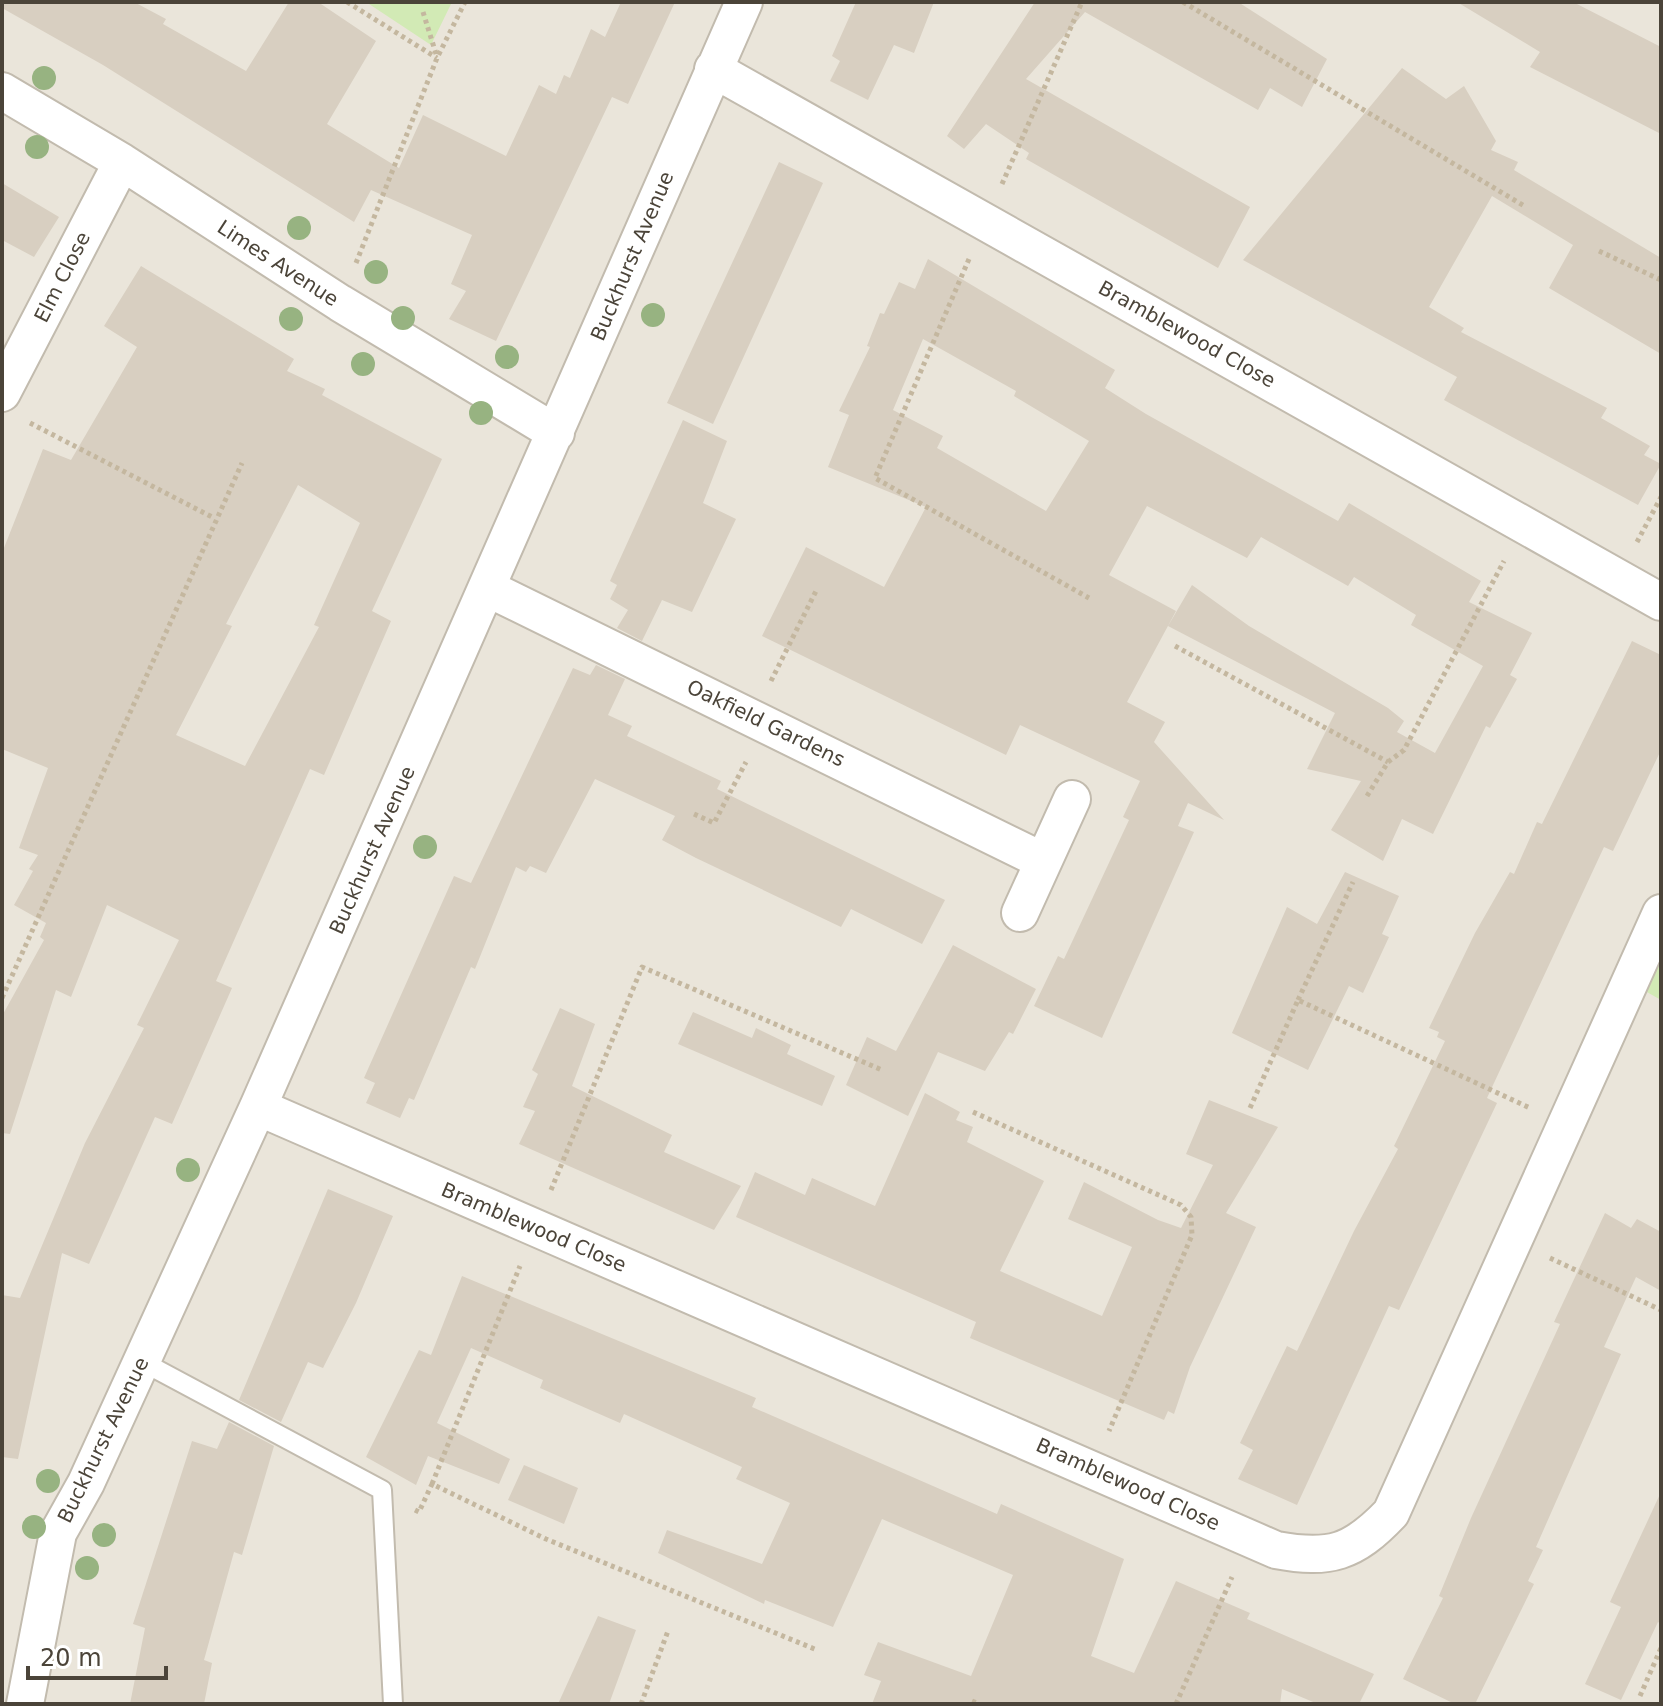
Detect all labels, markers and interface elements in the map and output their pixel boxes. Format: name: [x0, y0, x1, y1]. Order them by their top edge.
street label: Buckhurst Avenue: [585, 168, 679, 344]
street label: Limes Avenue: [213, 215, 343, 311]
street label: Elm Close: [29, 228, 95, 326]
street label: Bramblewood Close: [1094, 275, 1280, 393]
street label: Oakfield Gardens: [683, 674, 849, 772]
street label: Buckhurst Avenue: [324, 762, 420, 938]
street label: Bramblewood Close: [438, 1177, 630, 1277]
street label: Buckhurst Avenue: [52, 1353, 154, 1527]
street label: Bramblewood Close: [1032, 1433, 1224, 1535]
scale bar: [28, 1630, 166, 1680]
text: 20 m: [40, 1644, 102, 1672]

